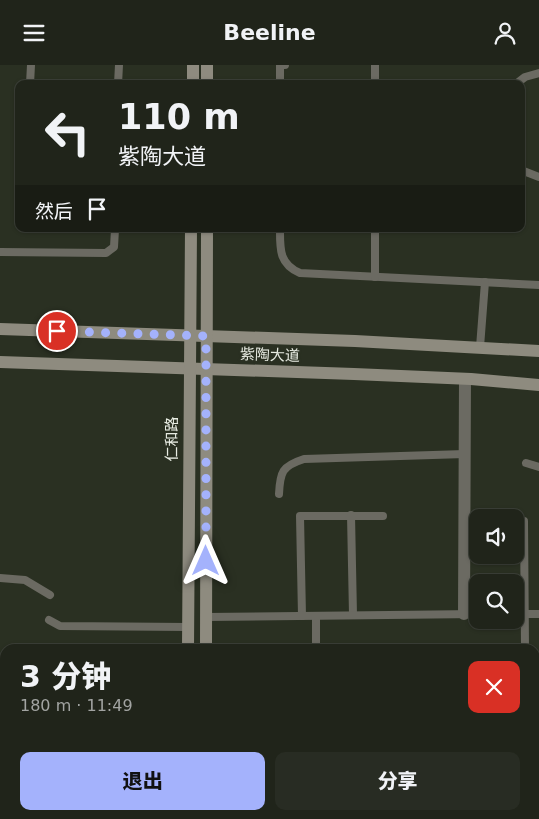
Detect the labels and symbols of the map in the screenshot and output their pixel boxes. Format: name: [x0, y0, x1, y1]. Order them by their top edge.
pin: [36, 310, 78, 352]
street label: 紫陶大道: [240, 345, 300, 365]
street label: 仁和路: [163, 416, 181, 462]
position arrow: [179, 534, 231, 586]

